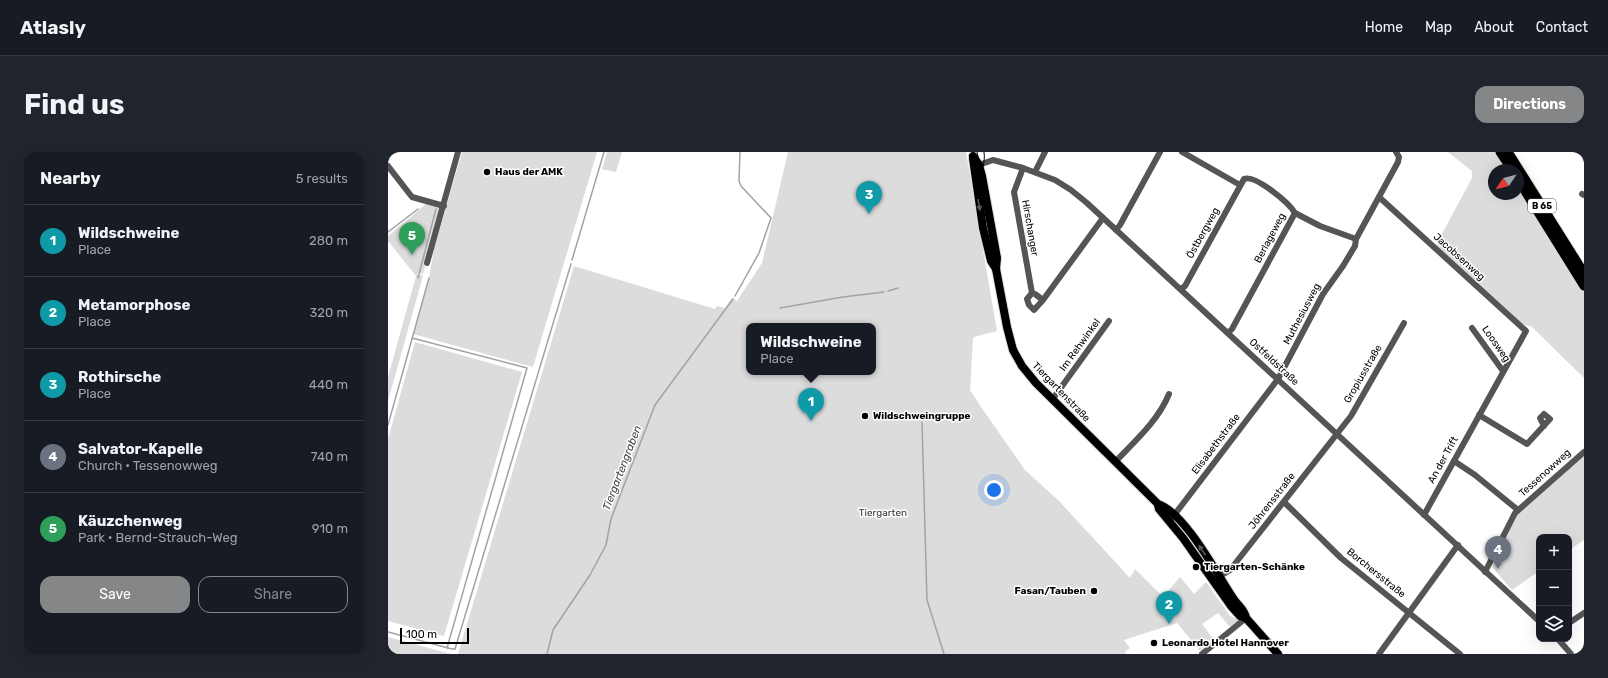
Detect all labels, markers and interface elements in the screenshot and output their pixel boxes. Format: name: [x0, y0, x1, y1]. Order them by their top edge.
text: Atlasly: [20, 16, 86, 39]
text: Home: [1365, 19, 1403, 36]
text: Map: [1425, 19, 1452, 36]
text: About: [1474, 19, 1514, 36]
text: Contact: [1536, 19, 1588, 36]
button: Directions: [1475, 86, 1584, 123]
text: Find us: [24, 88, 124, 121]
north arrow: [1488, 164, 1524, 200]
place label: Haus der AMK: [495, 166, 563, 178]
marker: Haus der AMK: [482, 167, 492, 177]
text: Nearby: [40, 168, 101, 188]
text: 5 results: [296, 171, 348, 186]
pin: 3: [856, 181, 882, 214]
one-way arrow: [977, 199, 983, 211]
street label: Hirschanger: [1019, 199, 1041, 257]
road number: B 65: [1528, 199, 1556, 213]
street label: Östbergweg: [1184, 205, 1222, 261]
street label: Berlageweg: [1252, 211, 1288, 265]
pin: 5: [399, 222, 425, 255]
text: Wildschweine: [78, 224, 179, 242]
street label: Jacobsenweg: [1431, 231, 1487, 283]
text: 1: [50, 233, 56, 248]
text: 280 m: [309, 233, 348, 248]
text: Place: [78, 242, 111, 257]
street label: Muthesiusweg: [1281, 281, 1323, 347]
text: Metamorphose: [78, 296, 190, 314]
text: 2: [49, 305, 57, 320]
text: 320 m: [310, 305, 348, 320]
text: Place: [78, 314, 111, 329]
street label: Im Rehwinkel: [1057, 317, 1103, 373]
popup: [746, 323, 876, 375]
street label: Loosweg: [1479, 324, 1513, 364]
text: Wildschweine: [760, 333, 862, 351]
street label: Ostfeldstraße: [1247, 336, 1302, 388]
street label: Gropiusstraße: [1341, 342, 1385, 405]
text: Place: [760, 351, 793, 366]
street label: Tiergartenstraße: [1030, 360, 1093, 425]
text: Rothirsche: [78, 368, 161, 386]
text: 3: [49, 377, 57, 392]
text: 440 m: [309, 377, 348, 392]
text: Place: [78, 386, 111, 401]
pin: 1: [798, 388, 824, 421]
place label: Wildschweingruppe: [873, 410, 971, 422]
marker: Wildschweingruppe: [860, 411, 870, 421]
street label: Elisabethstraße: [1189, 411, 1243, 477]
water label: Tiergartengraben: [600, 423, 644, 512]
street label: An der Trift: [1425, 435, 1461, 485]
text: Salvator-Kapelle: [78, 440, 203, 458]
street label: Tessenowweg: [1517, 447, 1573, 499]
text: 4: [49, 449, 57, 464]
text: 740 m: [311, 449, 348, 464]
text: Church · Tessenowweg: [78, 458, 218, 473]
street label: Jöhrensstraße: [1246, 470, 1298, 532]
your location: [984, 480, 1004, 500]
park label: Tiergarten: [859, 507, 907, 519]
text: Käuzchenweg: [78, 512, 182, 530]
text: 5: [49, 521, 57, 536]
text: 910 m: [312, 521, 348, 536]
text: Park · Bernd-Strauch-Weg: [78, 530, 238, 545]
map controls: [1536, 534, 1572, 642]
button: +: [1536, 534, 1572, 570]
pin: 4: [1485, 536, 1511, 569]
one-way arrow: [1198, 545, 1206, 556]
street label: Borchersstraße: [1344, 546, 1408, 601]
place label: Tiergarten-Schänke: [1204, 561, 1305, 573]
marker: Tiergarten-Schänke: [1191, 562, 1201, 572]
button: −: [1536, 570, 1572, 606]
button: Save: [40, 576, 190, 613]
button: Share: [198, 576, 348, 613]
place label: Fasan/Tauben: [1015, 585, 1086, 597]
marker: Fasan/Tauben: [1089, 586, 1099, 596]
pin: 2: [1156, 591, 1182, 624]
button: layers: [1536, 606, 1572, 642]
scale bar: [400, 626, 469, 645]
text: 100 m: [406, 628, 437, 641]
place label: Leonardo Hotel Hannover: [1162, 637, 1289, 649]
marker: Leonardo Hotel Hannover: [1149, 638, 1159, 648]

